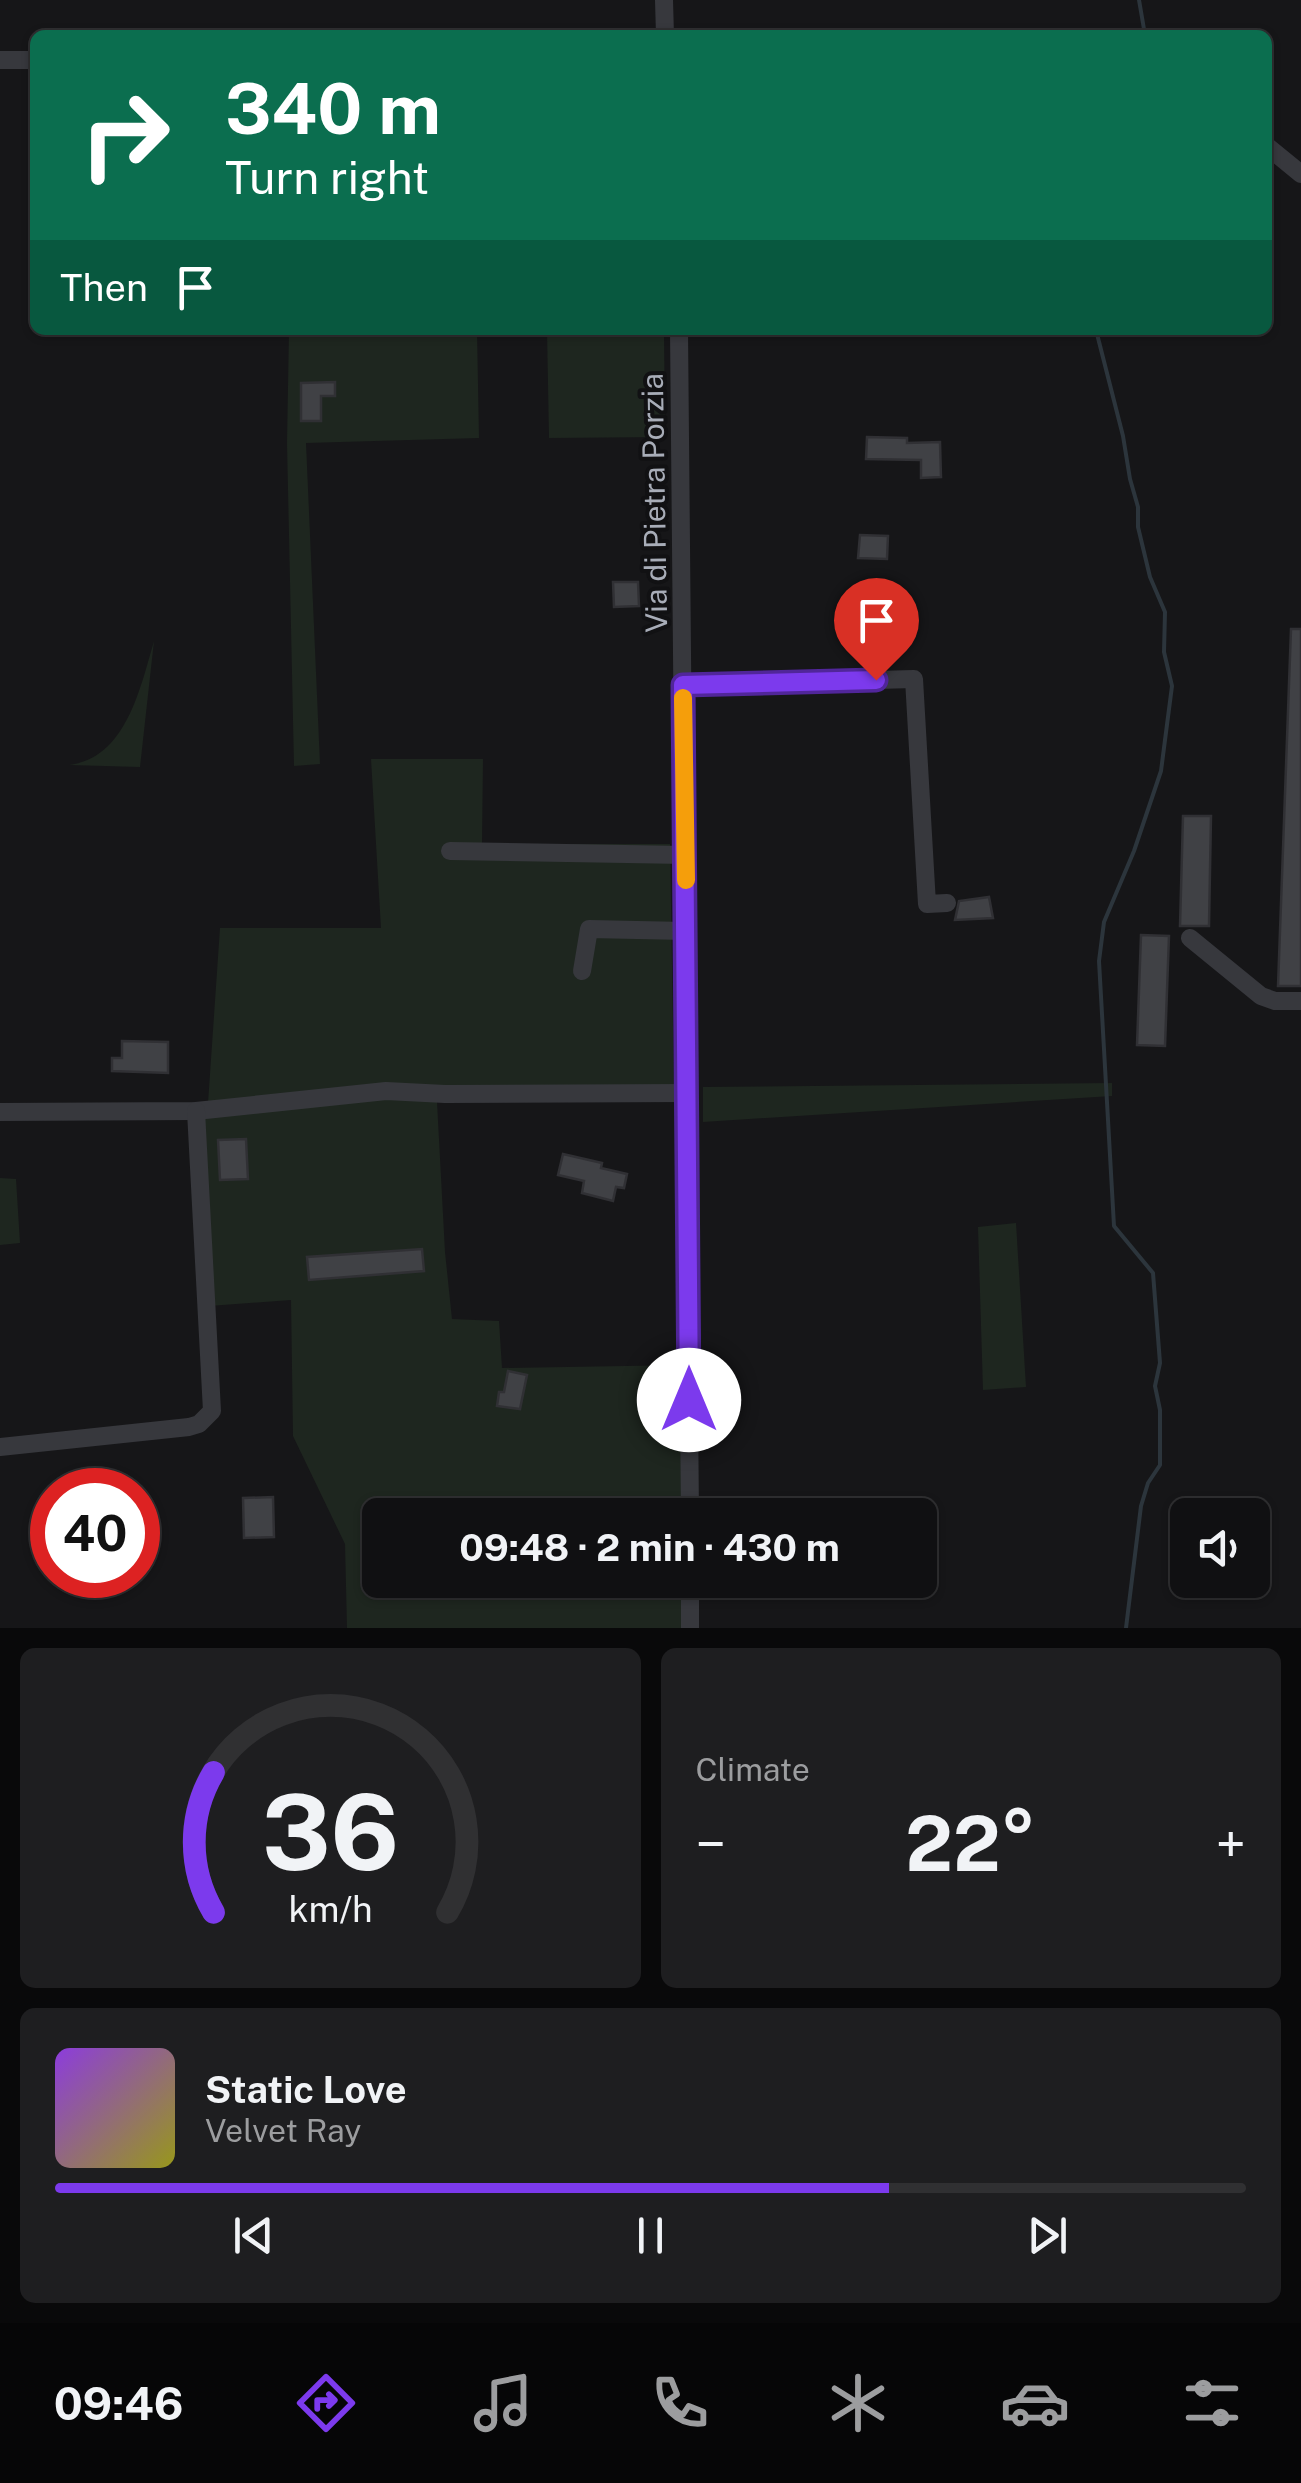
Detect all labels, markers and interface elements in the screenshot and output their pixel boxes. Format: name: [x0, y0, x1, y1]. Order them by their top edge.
text: 340 m: [225, 67, 441, 150]
icon: right: [60, 70, 190, 200]
text: Turn right: [225, 151, 429, 204]
icon: arrive: [168, 260, 223, 315]
text: Then: [60, 265, 148, 310]
street label: Via di Pietra Porzia: [634, 373, 674, 633]
pin: [834, 578, 919, 681]
icon: arrive: [849, 593, 904, 648]
position arrow: [637, 1348, 741, 1452]
speed limit sign: 40: [30, 1468, 160, 1598]
map controls: [1170, 1498, 1270, 1598]
button: sound: [1170, 1498, 1270, 1598]
text: 09:48 · 2 min · 430 m: [459, 1525, 840, 1570]
text: Climate: [696, 1751, 810, 1788]
text: 36: [261, 1771, 399, 1893]
text: 22°: [905, 1800, 1036, 1888]
text: −: [696, 1812, 726, 1876]
text: +: [1216, 1812, 1246, 1876]
text: km/h: [288, 1888, 372, 1930]
text: Static Love: [205, 2067, 407, 2112]
text: Velvet Ray: [205, 2112, 361, 2149]
icon: previous: [226, 2208, 281, 2263]
icon: pause: [623, 2208, 678, 2263]
icon: next: [1020, 2208, 1075, 2263]
icon: directions: [291, 2368, 361, 2438]
icon: music: [468, 2368, 538, 2438]
icon: phone: [645, 2368, 715, 2438]
icon: climate: [823, 2368, 893, 2438]
icon: car: [1000, 2368, 1070, 2438]
icon: filters: [1177, 2368, 1247, 2438]
text: 09:46: [54, 2377, 183, 2430]

